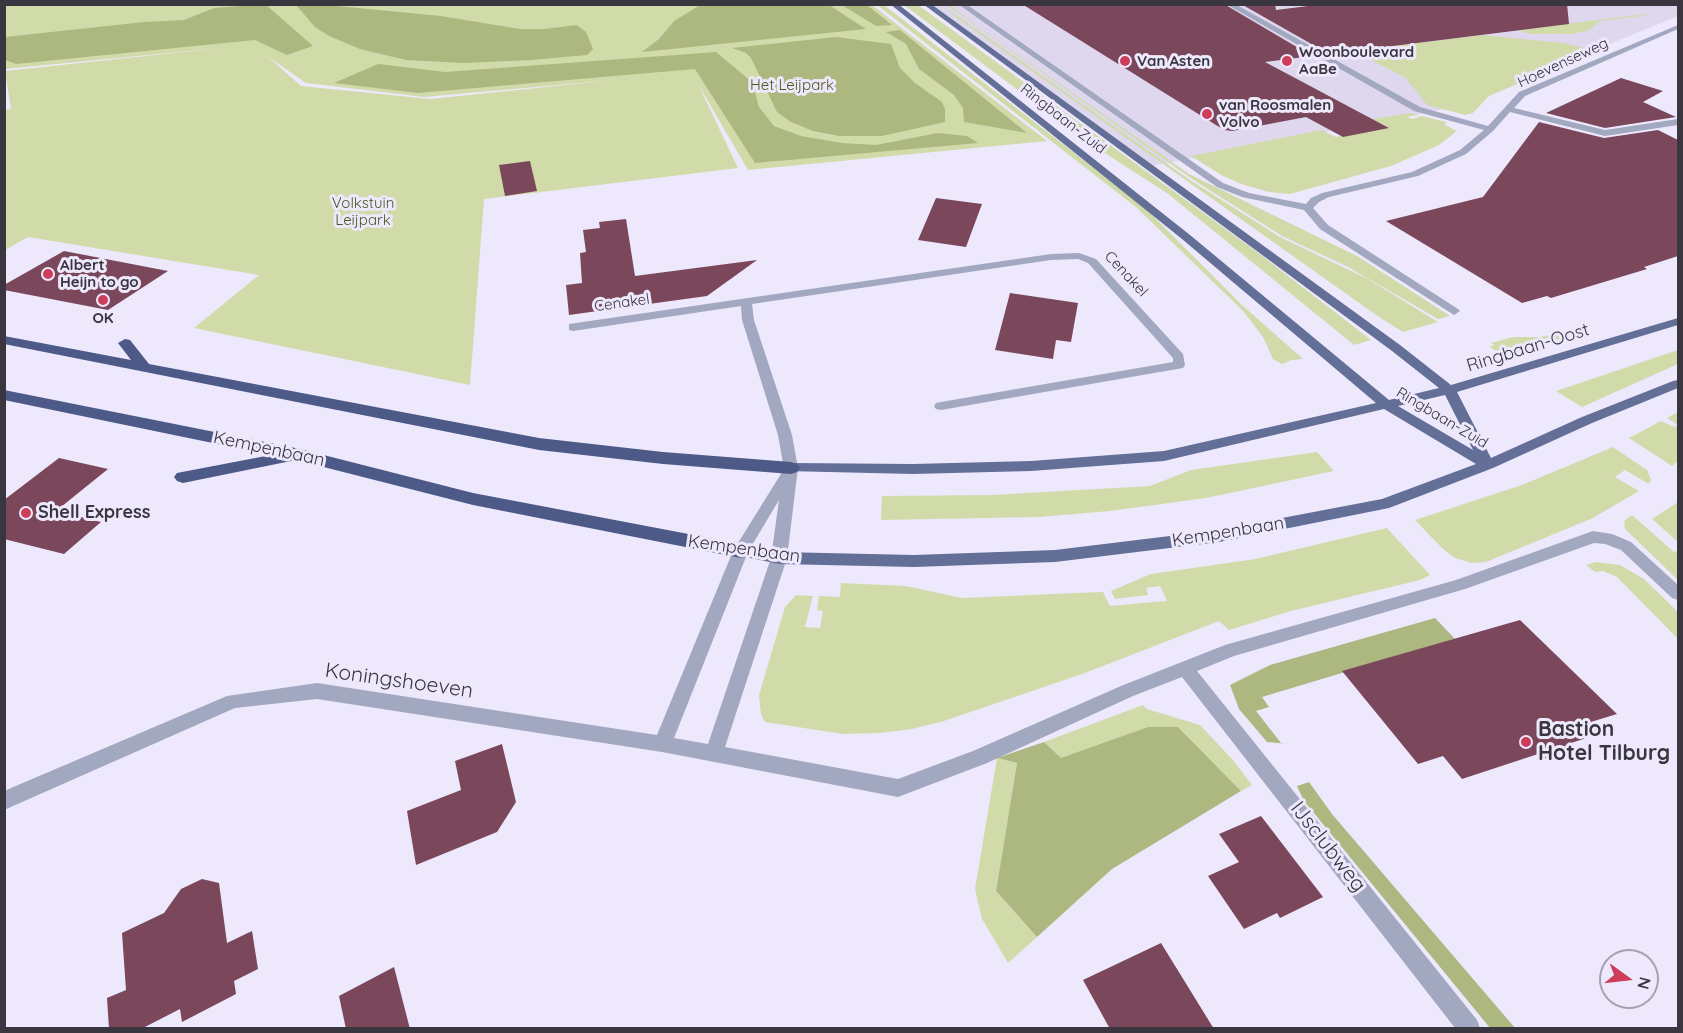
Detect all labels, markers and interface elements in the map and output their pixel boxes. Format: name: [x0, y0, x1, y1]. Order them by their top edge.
street label: Hoevenseweg: [1515, 34, 1611, 92]
place label: Woonboulevard AaBe: [1299, 43, 1414, 78]
place label: Van Asten: [1137, 52, 1210, 70]
marker: Van Asten: [1118, 54, 1132, 68]
marker: Woonboulevard AaBe: [1280, 54, 1294, 68]
park label: Het Leijpark: [750, 76, 834, 94]
street label: Ringbaan-Zuid: [1017, 80, 1109, 158]
place label: van Roosmalen Volvo: [1219, 96, 1331, 131]
marker: van Roosmalen Volvo: [1200, 107, 1214, 121]
park label: Volkstuin Leijpark: [332, 194, 394, 229]
street label: Cenakel: [1100, 248, 1152, 300]
place label: Albert Heijn to go: [60, 256, 139, 291]
marker: Albert Heijn to go: [41, 267, 55, 281]
street label: Cenakel: [593, 290, 651, 316]
marker: OK: [96, 293, 110, 307]
place label: OK: [92, 309, 114, 327]
street label: Ringbaan-Oost: [1464, 319, 1592, 377]
street label: Ringbaan-Zuid: [1393, 384, 1491, 452]
street label: Kempenbaan: [211, 427, 327, 471]
place label: Shell Express: [38, 502, 150, 524]
marker: Shell Express: [19, 506, 33, 520]
street label: Kempenbaan: [1170, 512, 1286, 552]
street label: Kempenbaan: [686, 530, 802, 568]
street label: Koningshoeven: [323, 658, 475, 704]
place label: Bastion Hotel Tilburg: [1538, 717, 1670, 767]
marker: Bastion Hotel Tilburg: [1519, 735, 1533, 749]
street label: IJsclubweg: [1285, 797, 1371, 897]
north arrow: [1599, 949, 1659, 1009]
text: N: [1633, 975, 1656, 991]

